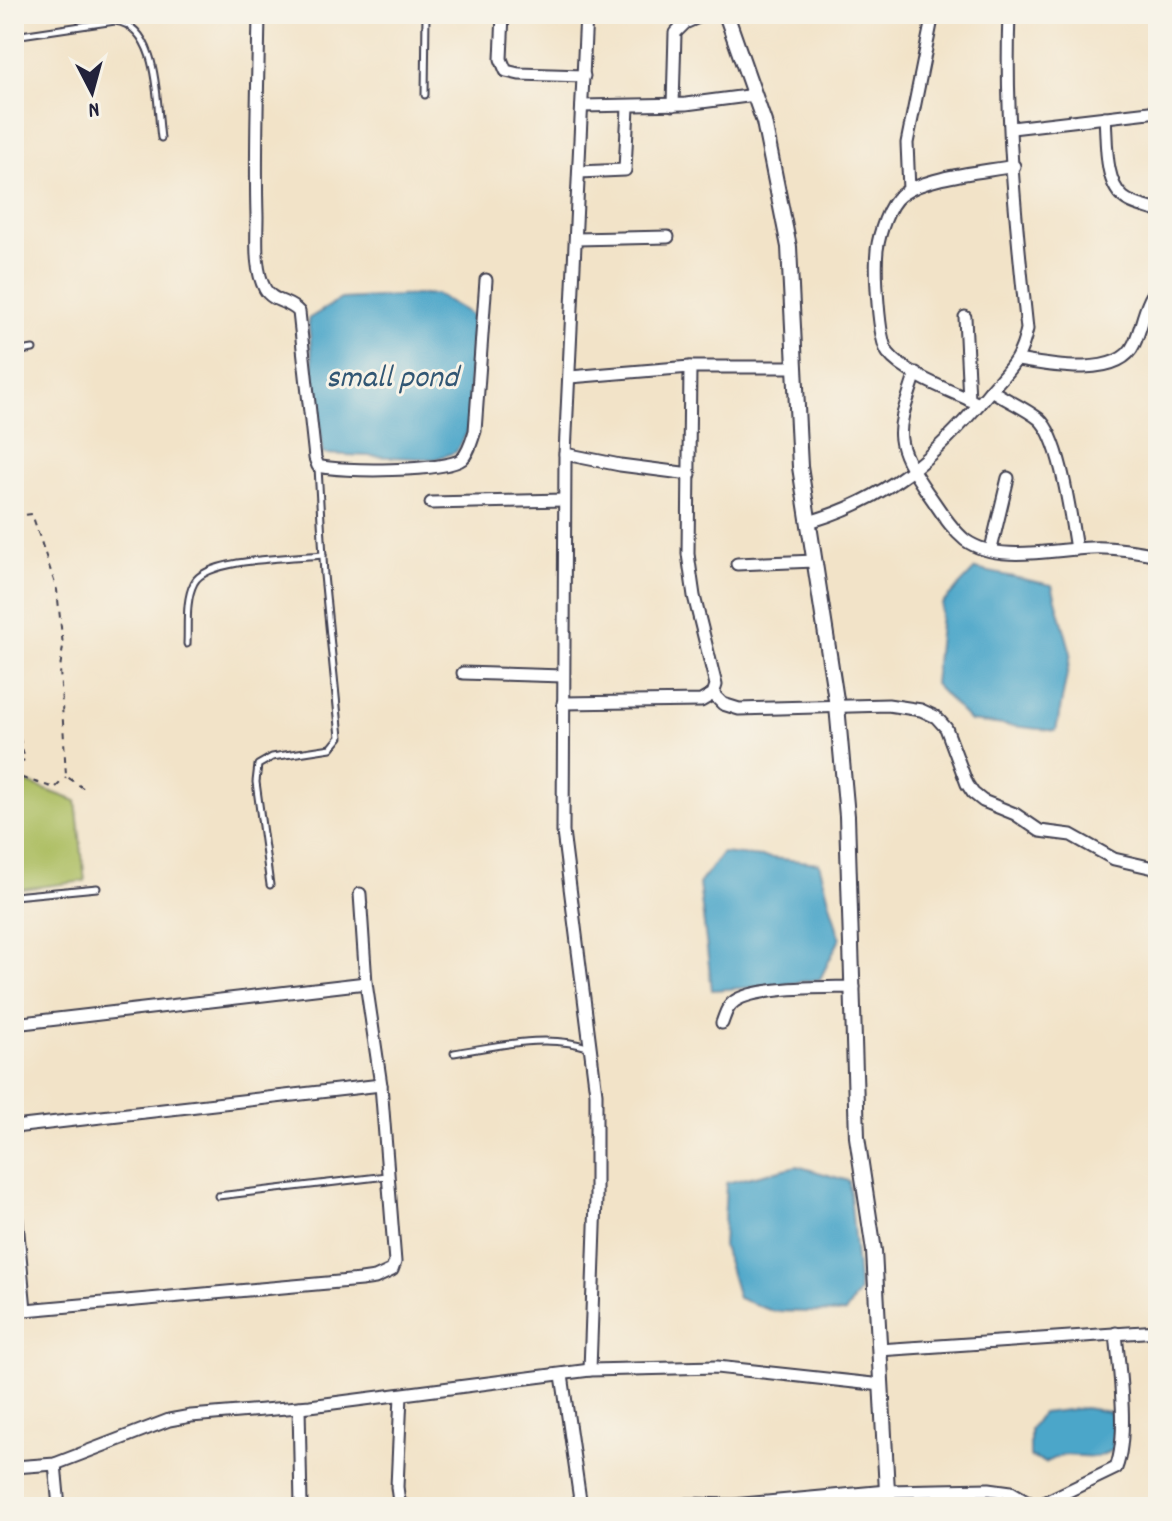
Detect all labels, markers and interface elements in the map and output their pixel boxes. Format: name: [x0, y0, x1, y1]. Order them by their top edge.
north arrow: [52, 52, 132, 132]
text: N: [87, 92, 101, 124]
water label: small pond: [326, 357, 462, 403]

